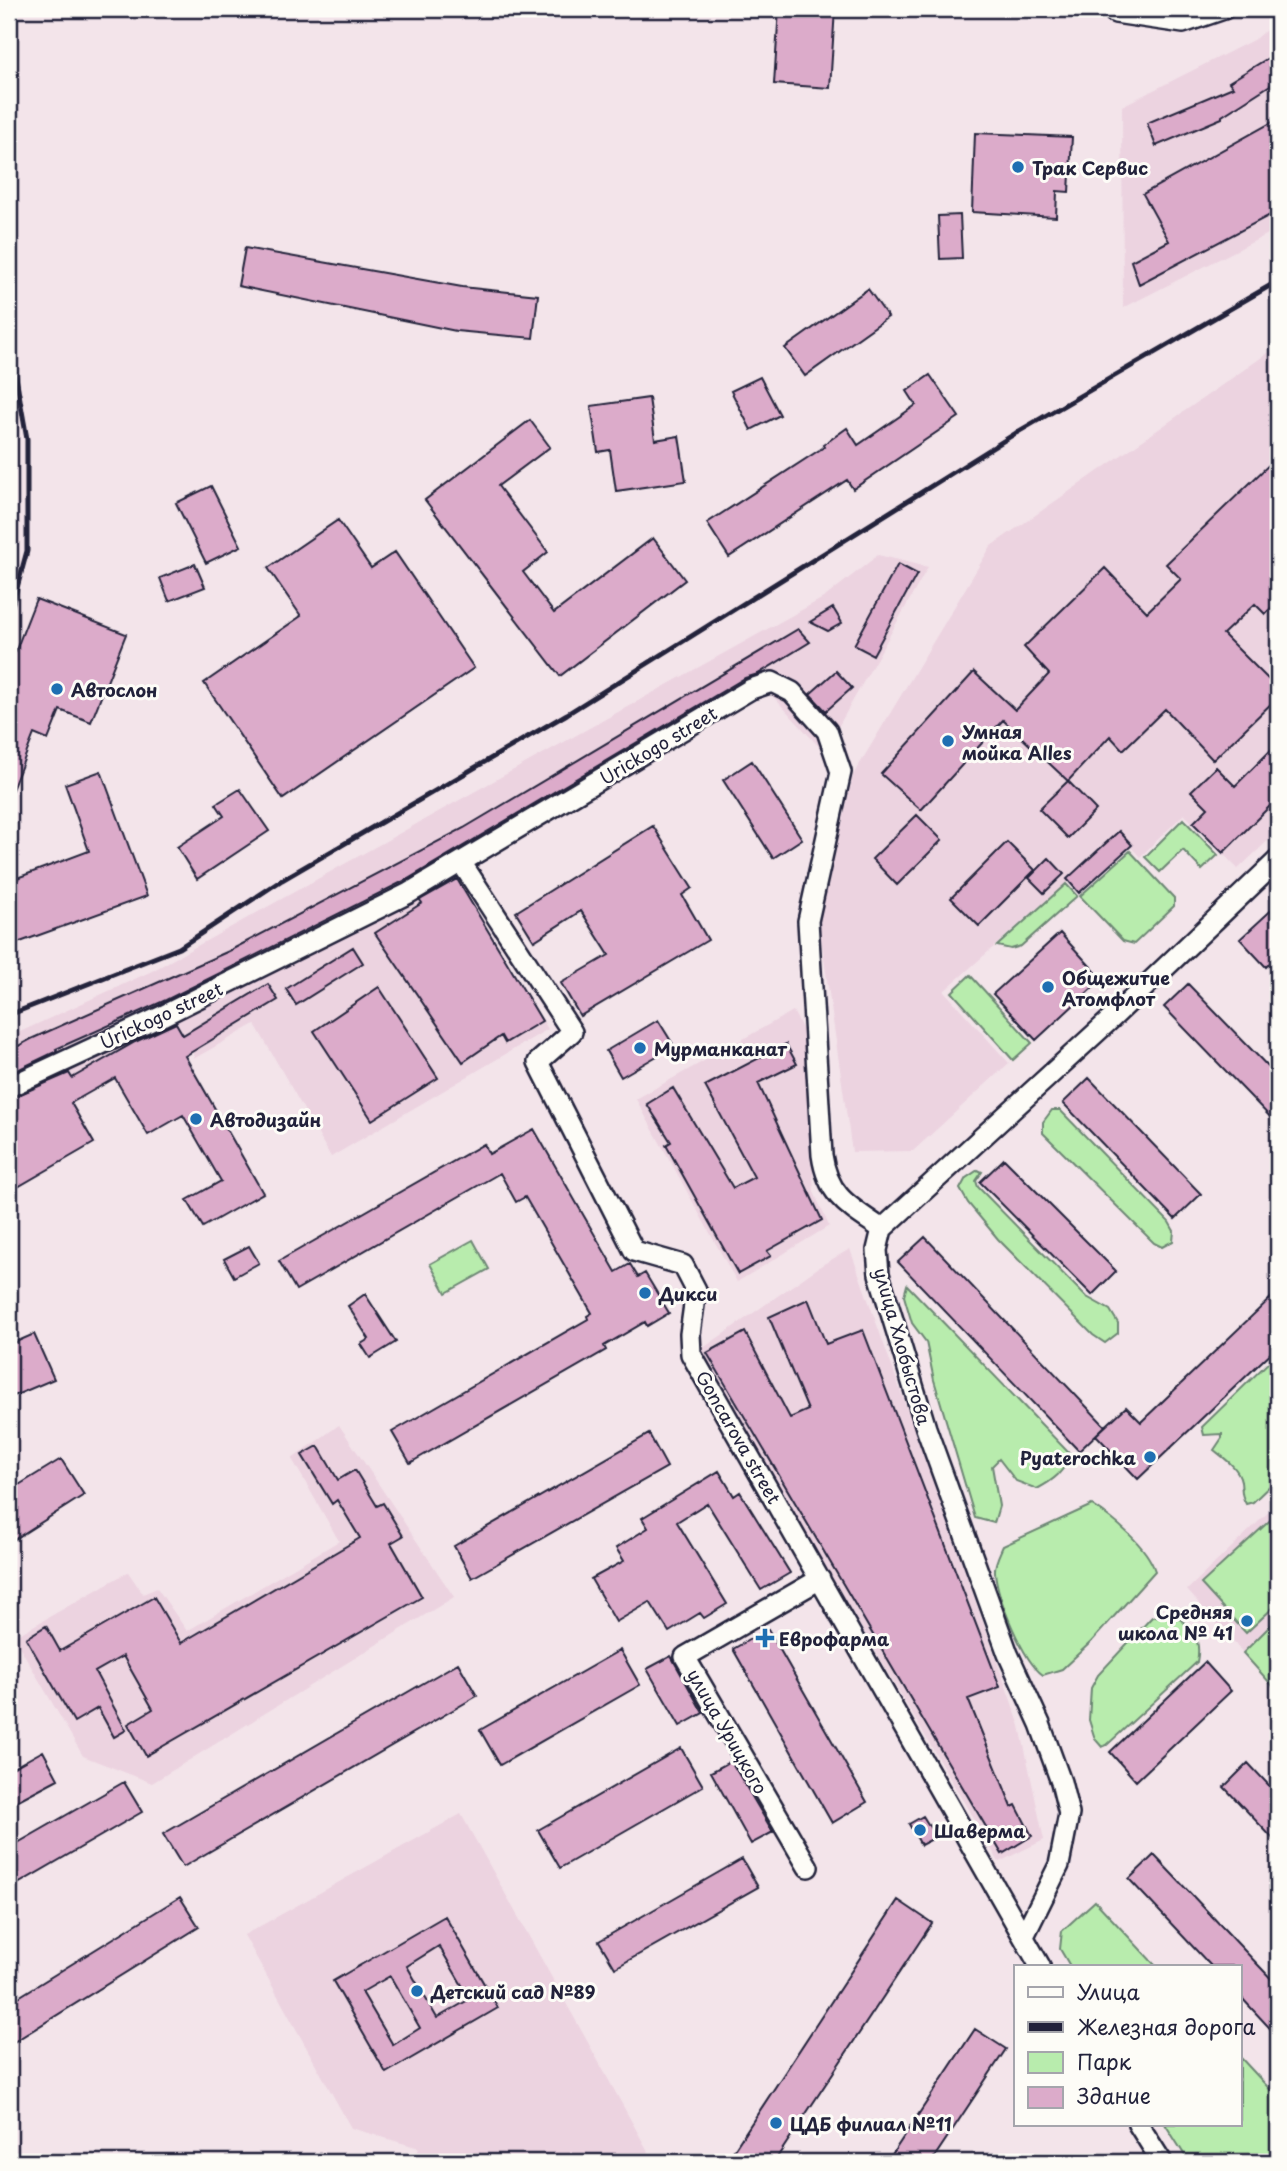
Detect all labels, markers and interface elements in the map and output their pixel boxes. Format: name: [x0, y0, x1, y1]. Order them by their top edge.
place label: Трак Сервис: [1032, 154, 1148, 181]
marker: Трак Сервис: [1010, 159, 1026, 175]
place label: Автослон: [71, 676, 157, 703]
marker: Автослон: [49, 681, 65, 697]
street label: Urickogo street: [594, 699, 722, 791]
place label: Умная мойка Alles: [961, 718, 1072, 766]
marker: Умная мойка Alles: [940, 733, 956, 749]
place label: Общежитие Атомфлот: [1062, 964, 1170, 1012]
street label: Urickogo street: [95, 975, 227, 1055]
marker: Общежитие Атомфлот: [1040, 979, 1056, 995]
place label: Мурманканат: [654, 1035, 787, 1062]
marker: Мурманканат: [632, 1040, 648, 1056]
place label: Автодизайн: [210, 1106, 321, 1133]
marker: Автодизайн: [188, 1111, 204, 1127]
street label: улица Хлобыстова: [868, 1264, 939, 1429]
place label: Дикси: [658, 1280, 717, 1307]
marker: Дикси: [637, 1285, 653, 1301]
street label: Goncarova street: [690, 1365, 788, 1509]
place label: Pyaterochka: [1020, 1444, 1136, 1471]
marker: Pyaterochka: [1142, 1449, 1158, 1465]
place label: Средняя школа № 41: [1118, 1598, 1233, 1646]
marker: Средняя школа № 41: [1239, 1613, 1255, 1629]
place label: Еврофарма: [779, 1625, 890, 1652]
marker: Еврофарма: [757, 1630, 773, 1646]
street label: улица Урицкого: [681, 1663, 775, 1799]
place label: Шаверма: [934, 1817, 1026, 1844]
marker: Шаверма: [912, 1822, 928, 1838]
legend: [1014, 1965, 1242, 2126]
text: Улица: [1077, 1975, 1140, 2007]
place label: Детский сад №89: [430, 1978, 596, 2005]
marker: Детский сад №89: [409, 1983, 425, 1999]
text: Железная дорога: [1077, 2010, 1255, 2042]
text: Парк: [1077, 2045, 1132, 2077]
text: Здание: [1077, 2079, 1151, 2111]
place label: ЦДБ филиал №11: [790, 2110, 952, 2137]
marker: ЦДБ филиал №11: [768, 2115, 784, 2131]

